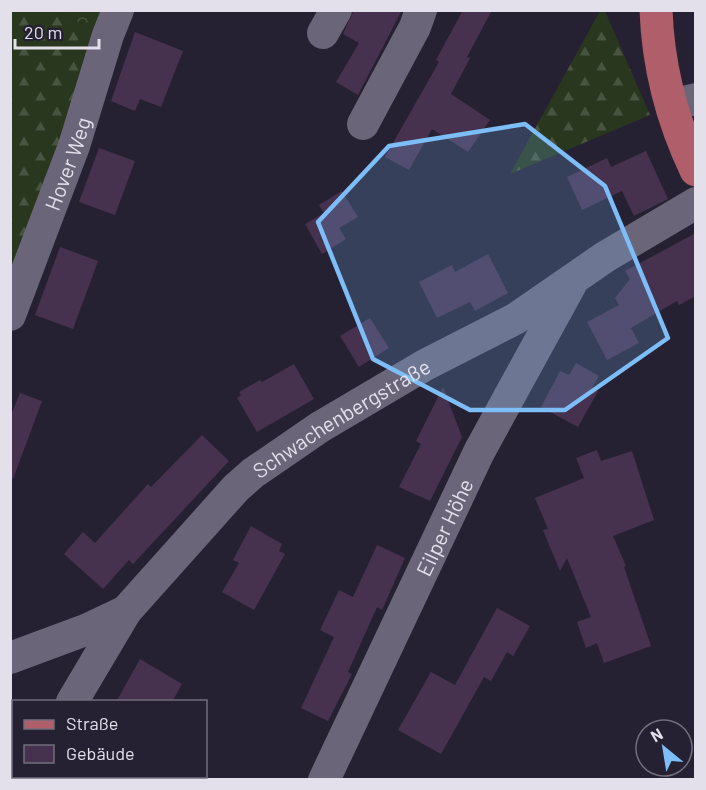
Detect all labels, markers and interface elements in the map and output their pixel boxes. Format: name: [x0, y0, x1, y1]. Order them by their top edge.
scale bar: [15, 12, 99, 50]
text: 20 m: [24, 21, 62, 43]
street label: Hover Weg: [38, 114, 95, 213]
street label: Schwachenbergstraße: [247, 353, 434, 482]
street label: Eilper Höhe: [410, 474, 477, 580]
legend: [12, 700, 207, 778]
text: Straße: [66, 712, 118, 734]
north arrow: [634, 718, 694, 778]
text: N: [647, 724, 666, 745]
text: Gebäude: [66, 742, 135, 764]

